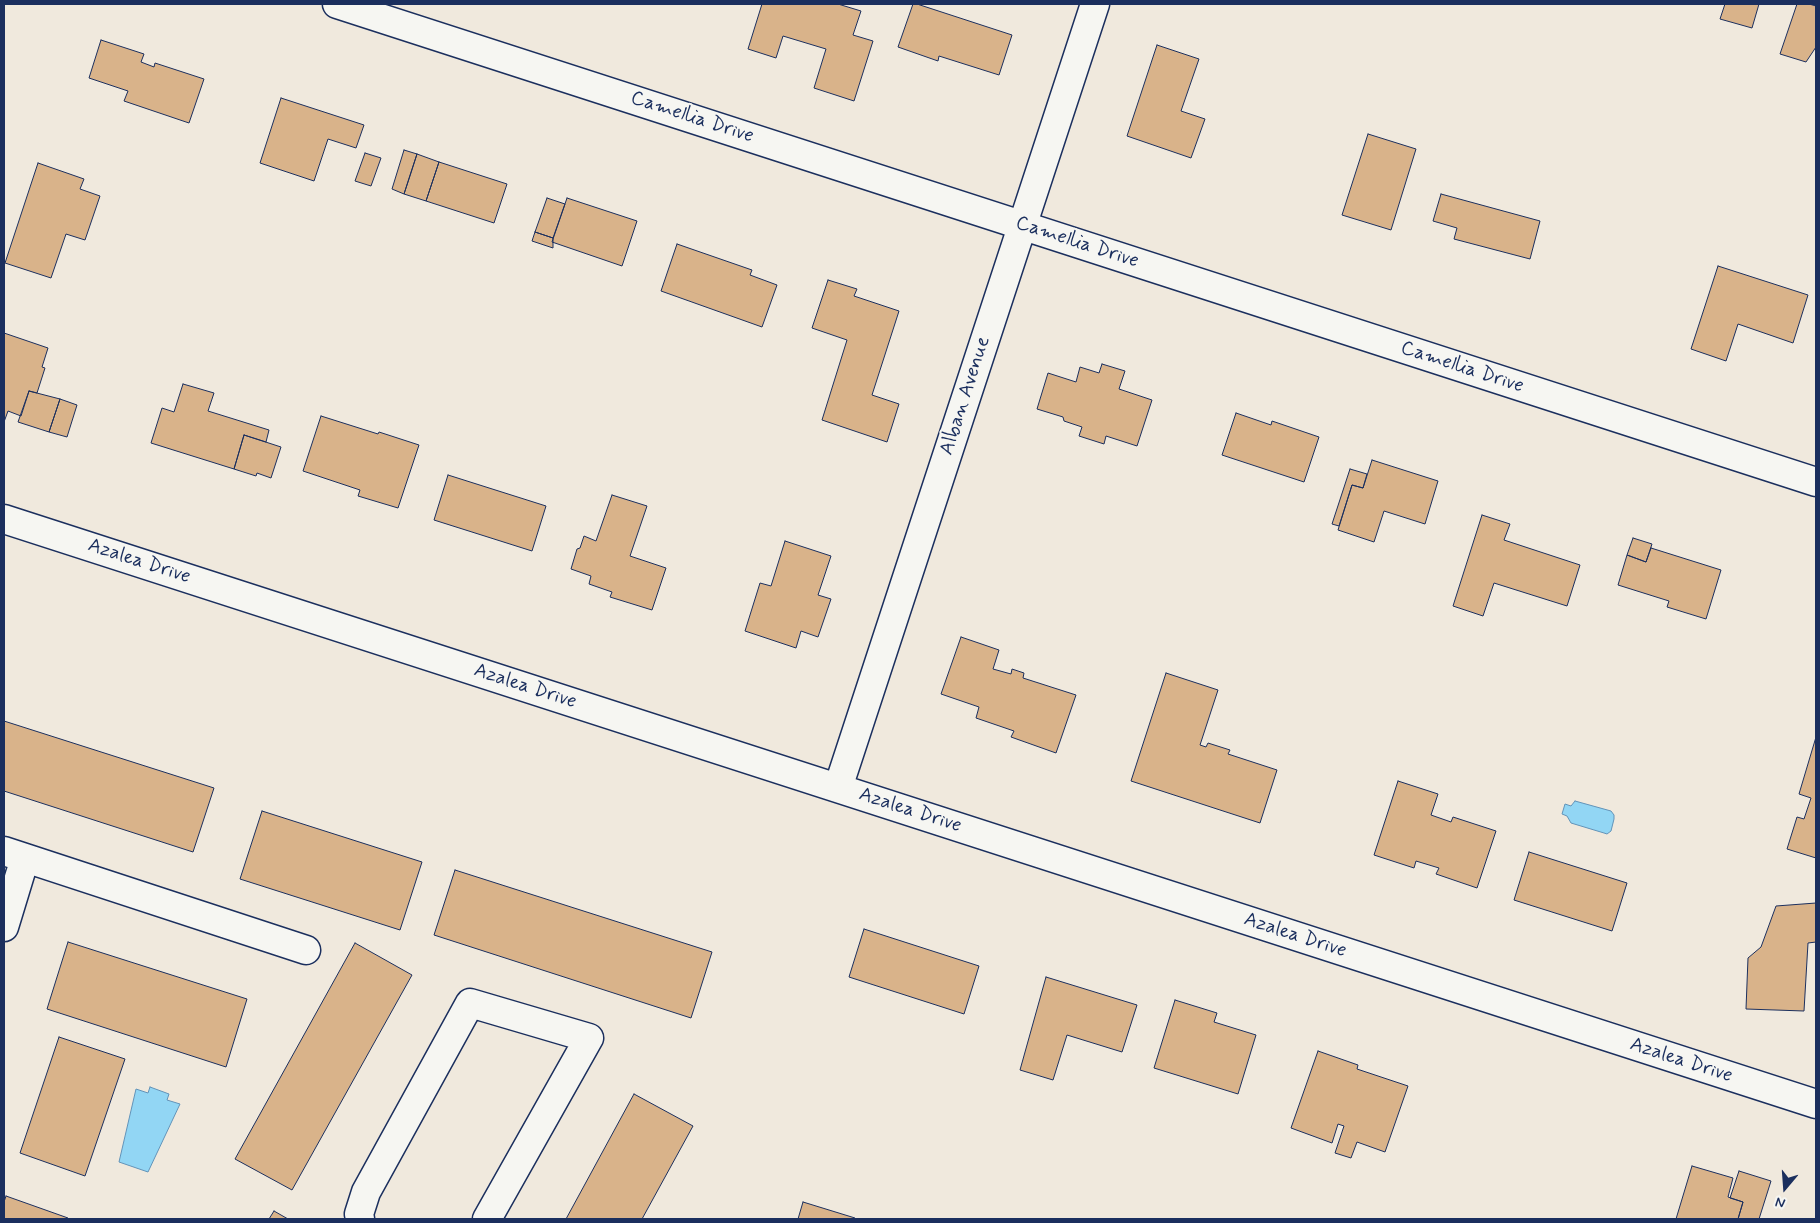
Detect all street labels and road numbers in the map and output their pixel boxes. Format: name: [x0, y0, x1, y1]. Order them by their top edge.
street label: Camellia Drive: [627, 87, 757, 149]
street label: Camellia Drive: [1012, 212, 1142, 274]
street label: Alban Avenue: [936, 334, 996, 458]
street label: Camellia Drive: [1397, 337, 1527, 399]
street label: Azalea Drive: [85, 534, 193, 590]
street label: Azalea Drive: [471, 659, 579, 715]
street label: Azalea Drive: [856, 783, 964, 839]
street label: Azalea Drive: [1241, 908, 1349, 964]
street label: Azalea Drive: [1627, 1033, 1735, 1089]

